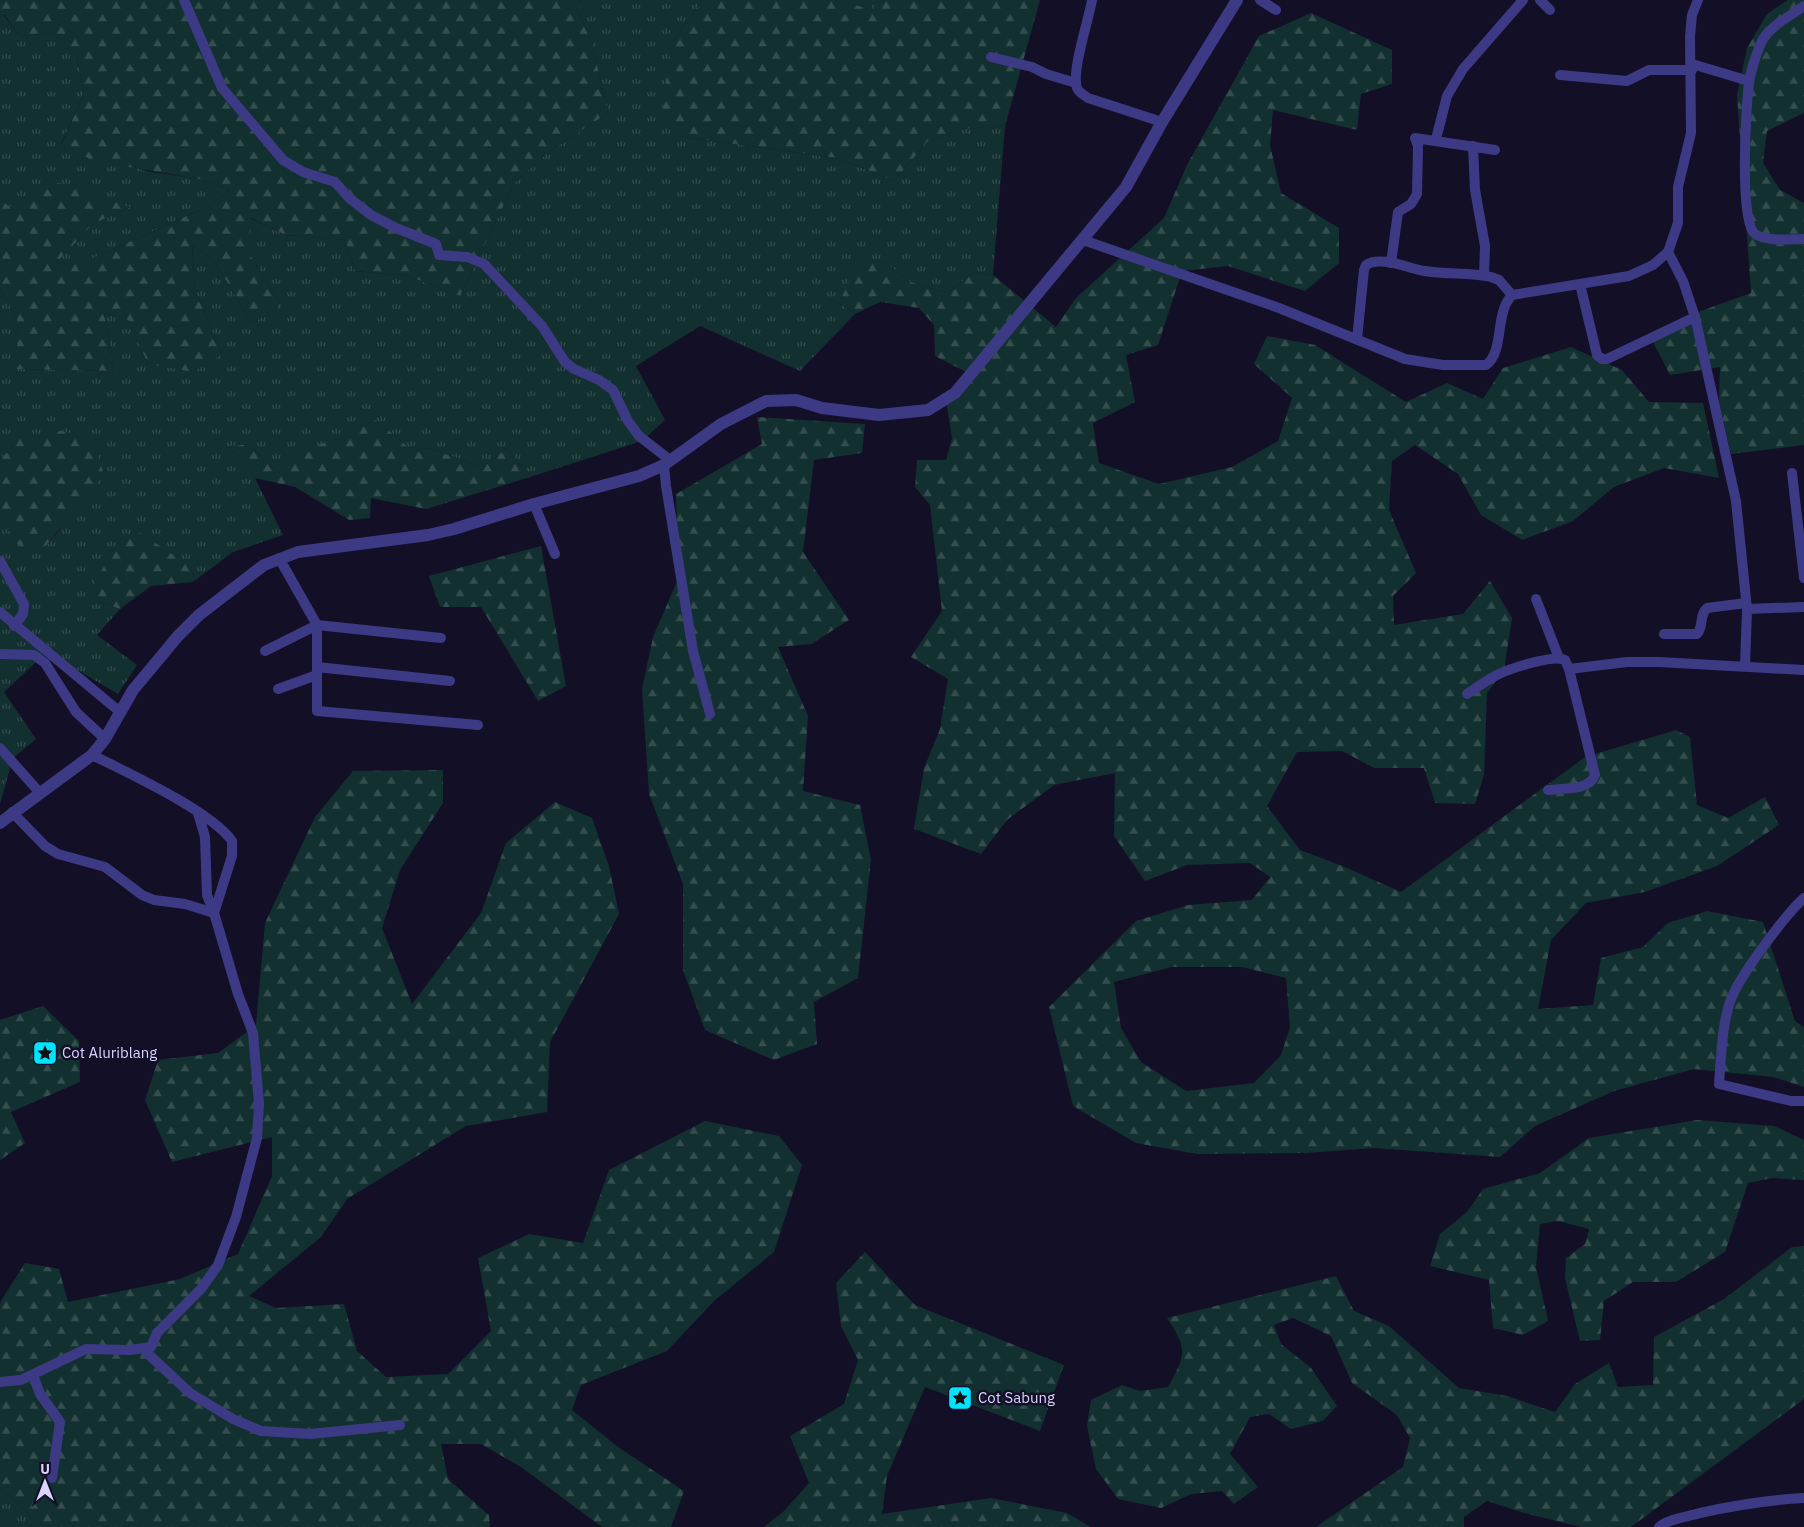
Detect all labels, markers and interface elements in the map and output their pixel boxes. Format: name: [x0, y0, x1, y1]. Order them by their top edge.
place icon: Cot Aluriblang: [32, 1040, 58, 1066]
place label: Cot Aluriblang: [62, 1043, 157, 1062]
place icon: Cot Sabung: [947, 1385, 973, 1411]
place label: Cot Sabung: [978, 1388, 1055, 1407]
north arrow: [20, 1457, 70, 1507]
text: U: [40, 1460, 50, 1478]

